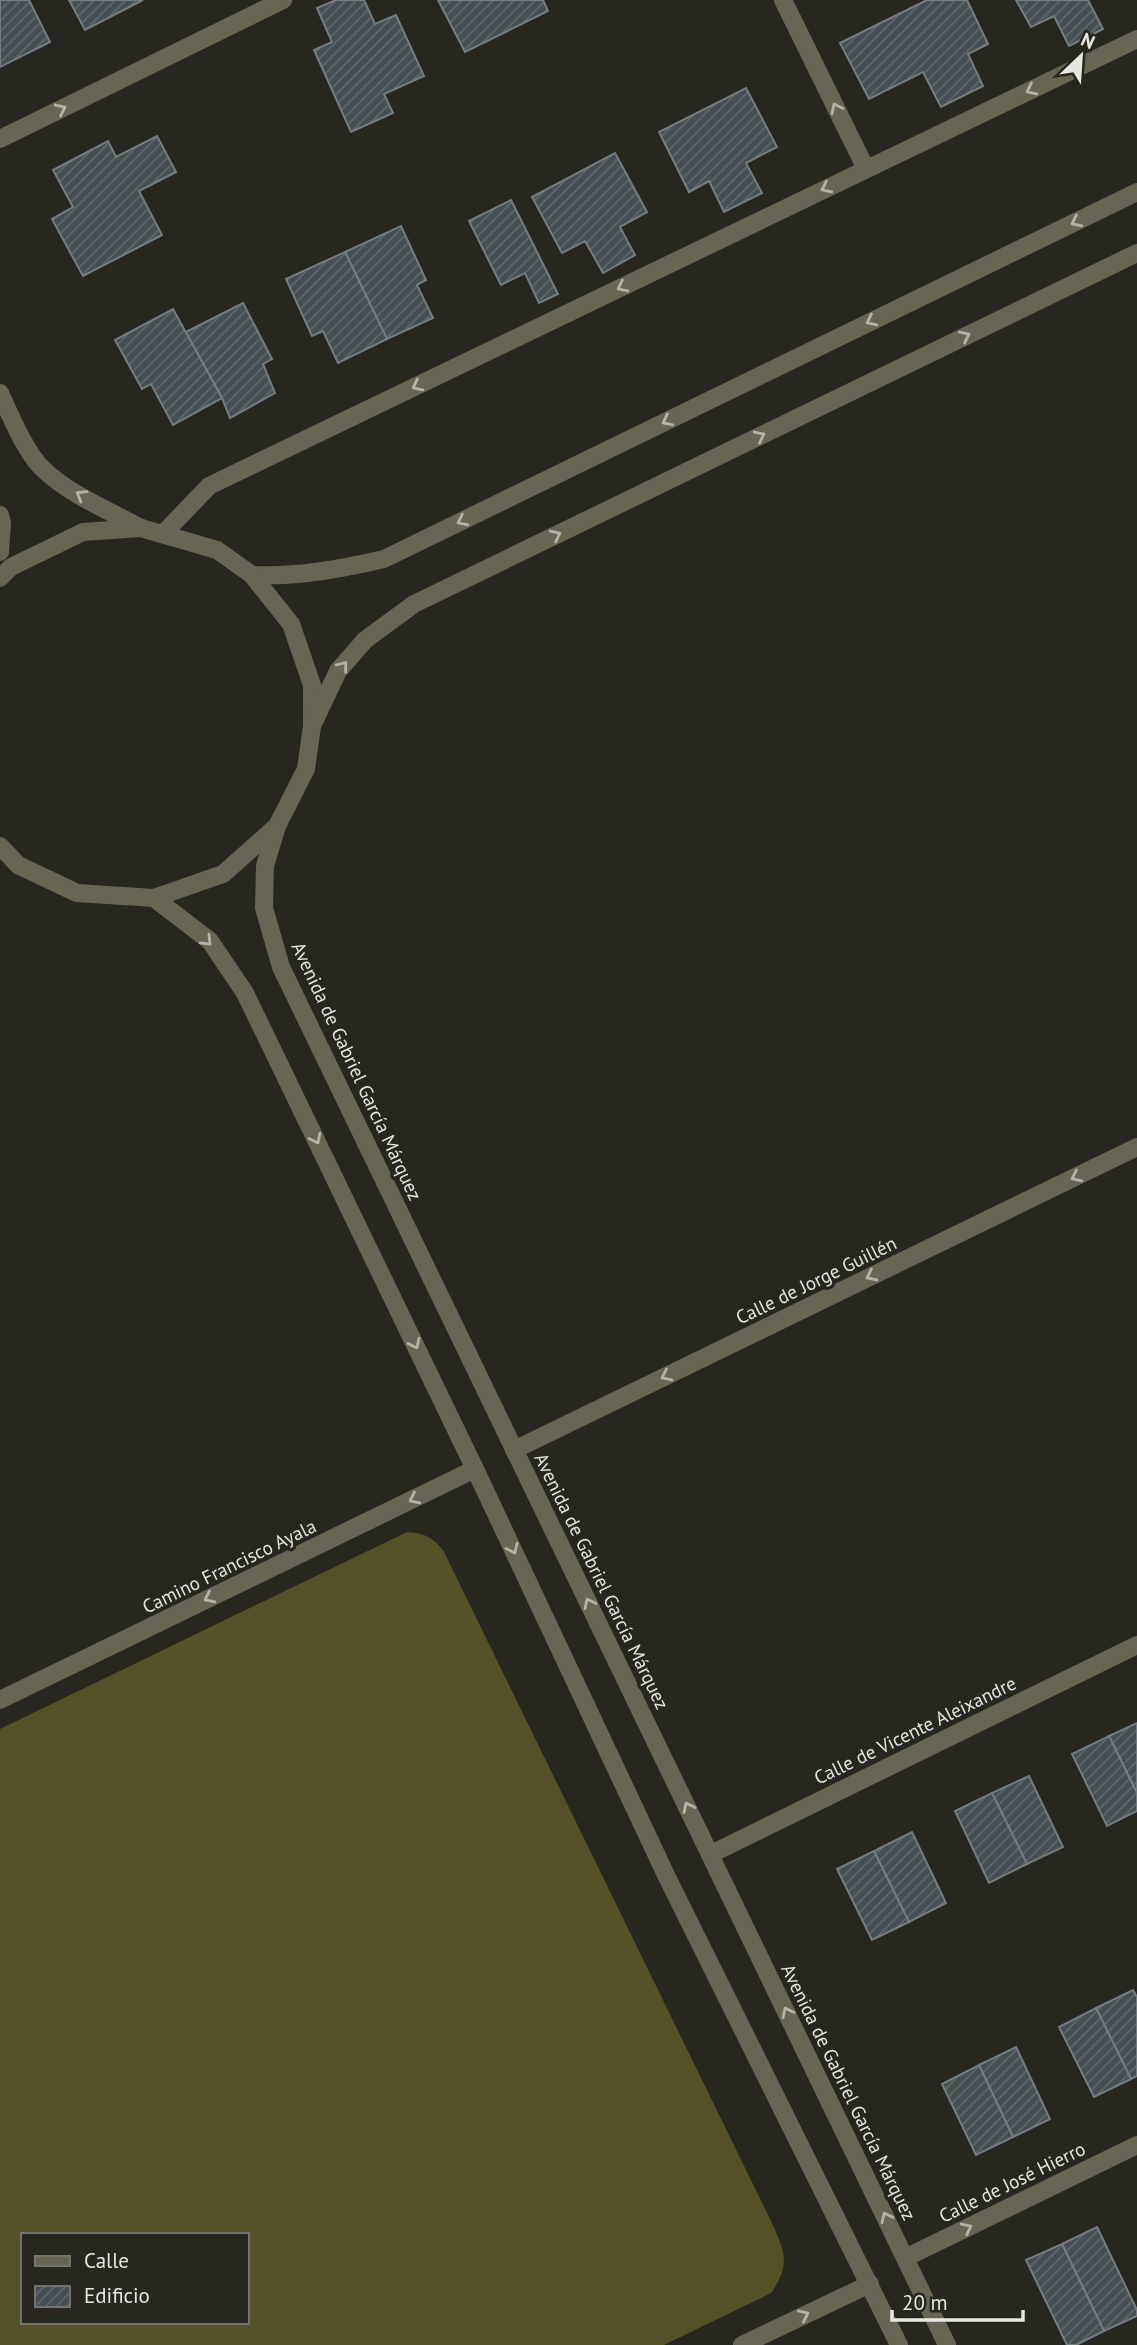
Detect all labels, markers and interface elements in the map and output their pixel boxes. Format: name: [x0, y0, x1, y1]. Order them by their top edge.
north arrow: [1046, 21, 1116, 91]
text: N: [1077, 27, 1099, 54]
one-way arrow: [1026, 81, 1038, 95]
one-way arrow: [54, 103, 66, 117]
one-way arrow: [830, 103, 844, 115]
one-way arrow: [821, 180, 834, 194]
one-way arrow: [1071, 213, 1083, 227]
one-way arrow: [617, 279, 629, 293]
one-way arrow: [866, 313, 878, 327]
one-way arrow: [958, 331, 970, 345]
one-way arrow: [412, 378, 424, 392]
one-way arrow: [662, 413, 674, 427]
one-way arrow: [753, 430, 765, 444]
one-way arrow: [76, 490, 89, 503]
one-way arrow: [457, 512, 469, 526]
one-way arrow: [549, 530, 561, 544]
one-way arrow: [335, 661, 348, 673]
one-way arrow: [198, 932, 211, 945]
street label: Avenida de Gabriel García Márquez: [286, 938, 428, 1204]
one-way arrow: [307, 1132, 321, 1144]
one-way arrow: [1071, 1169, 1083, 1183]
street label: Calle de Jorge Guillén: [732, 1231, 900, 1329]
one-way arrow: [866, 1268, 878, 1282]
one-way arrow: [406, 1337, 420, 1349]
one-way arrow: [661, 1367, 673, 1381]
street label: Avenida de Gabriel García Márquez: [529, 1449, 675, 1713]
one-way arrow: [409, 1491, 421, 1505]
street label: Camino Francisco Ayala: [138, 1513, 320, 1619]
one-way arrow: [505, 1542, 519, 1554]
one-way arrow: [204, 1590, 216, 1604]
one-way arrow: [583, 1598, 597, 1610]
street label: Calle de Vicente Aleixandre: [810, 1671, 1020, 1789]
one-way arrow: [683, 1802, 697, 1814]
street label: Avenida de Gabriel García Márquez: [776, 1960, 922, 2224]
one-way arrow: [782, 2007, 796, 2019]
street label: Calle de José Hierro: [935, 2136, 1089, 2228]
one-way arrow: [880, 2212, 894, 2224]
one-way arrow: [960, 2222, 972, 2236]
legend: [21, 2233, 248, 2324]
text: Calle: [84, 2247, 129, 2274]
scale bar: [892, 2278, 1023, 2322]
text: Edificio: [84, 2282, 150, 2309]
text: 20 m: [902, 2289, 948, 2316]
one-way arrow: [797, 2310, 809, 2324]

